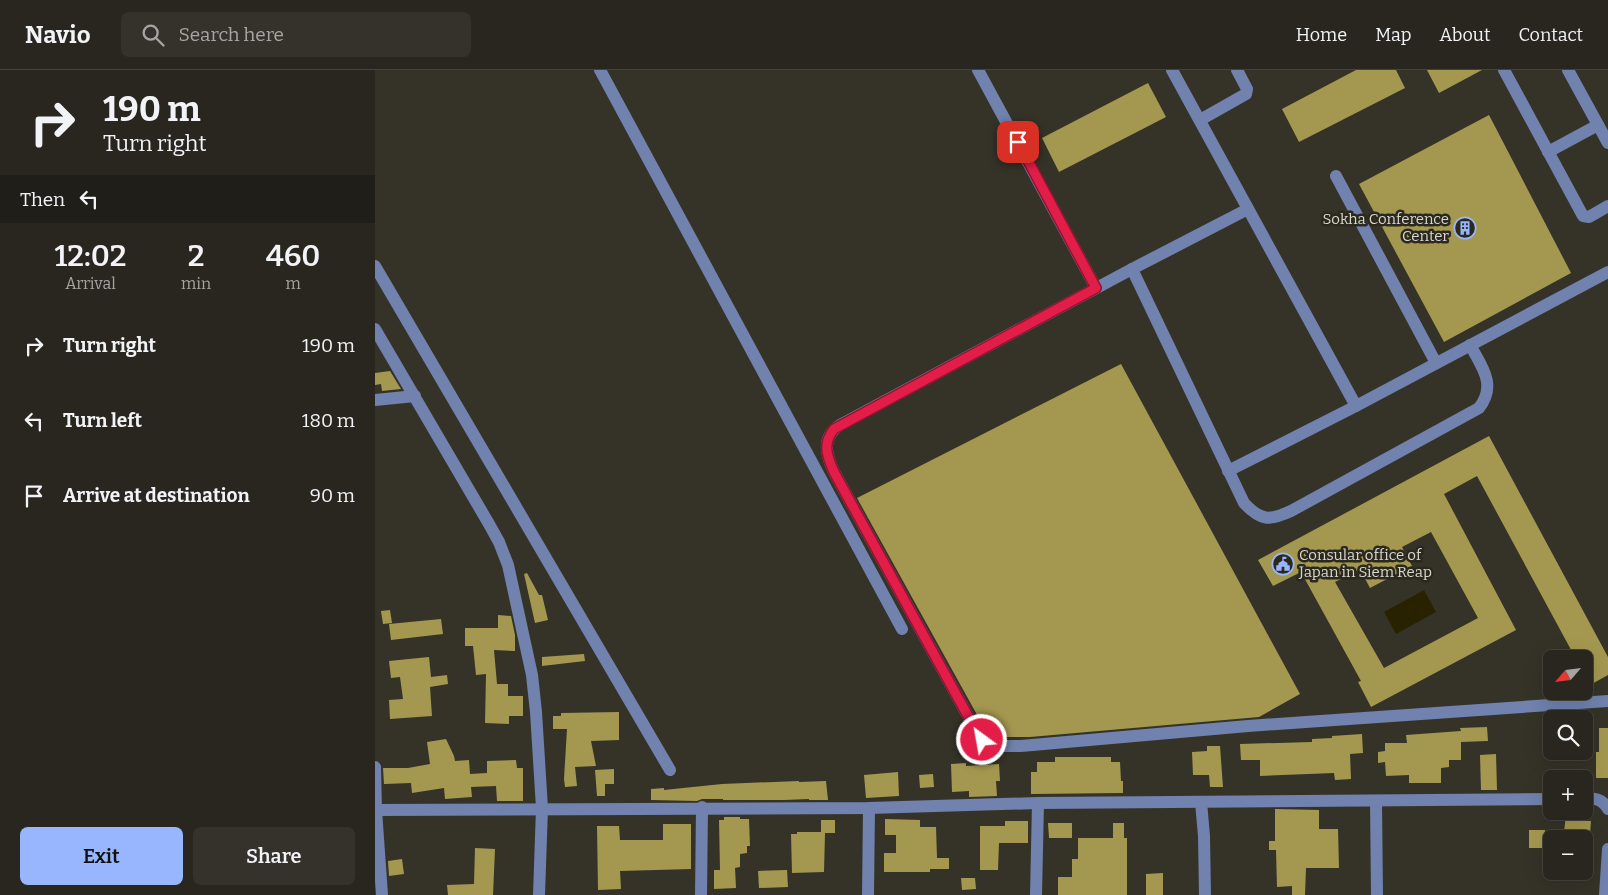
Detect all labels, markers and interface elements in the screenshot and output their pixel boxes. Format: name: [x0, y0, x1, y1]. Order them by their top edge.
search box: [121, 12, 471, 57]
text: Navio: [25, 21, 91, 49]
icon: search: [139, 21, 167, 49]
text: Search here: [179, 23, 284, 46]
text: Home: [1296, 24, 1347, 46]
text: Map: [1375, 24, 1411, 46]
text: About: [1439, 24, 1490, 46]
text: Contact: [1518, 24, 1583, 46]
text: 190 m: [103, 88, 201, 130]
icon: right: [20, 90, 85, 155]
pin: [997, 121, 1039, 163]
icon: arrive: [1004, 128, 1032, 156]
text: Turn right: [103, 130, 206, 157]
icon: left: [75, 185, 103, 213]
text: Then: [20, 188, 65, 211]
place label: Sokha Conference Center: [1323, 210, 1449, 245]
building icon: Sokha Conference Center: [1453, 216, 1477, 240]
text: 12:02: [54, 238, 126, 274]
text: 2: [188, 238, 204, 274]
text: 460: [266, 238, 320, 274]
text: Arrival: [65, 274, 116, 293]
text: min: [181, 274, 211, 293]
text: m: [285, 274, 301, 293]
icon: right: [20, 332, 48, 360]
text: Turn right: [63, 334, 156, 357]
text: 190 m: [302, 334, 355, 357]
icon: left: [20, 407, 48, 435]
text: Turn left: [63, 409, 142, 432]
text: 180 m: [302, 409, 355, 432]
icon: arrive: [20, 482, 48, 510]
text: Arrive at destination: [63, 484, 250, 507]
text: 90 m: [310, 484, 355, 507]
place label: Consular office of Japan in Siem Reap: [1298, 546, 1432, 581]
public building icon: Consular office of Japan in Siem Reap: [1271, 552, 1295, 576]
north arrow: [1543, 650, 1593, 700]
map controls: [1543, 650, 1593, 880]
button: search: [1543, 710, 1593, 760]
position arrow: [955, 713, 1007, 765]
button: +: [1543, 770, 1593, 820]
button: Exit: [20, 827, 183, 885]
button: Share: [193, 827, 355, 885]
button: −: [1543, 830, 1593, 880]

